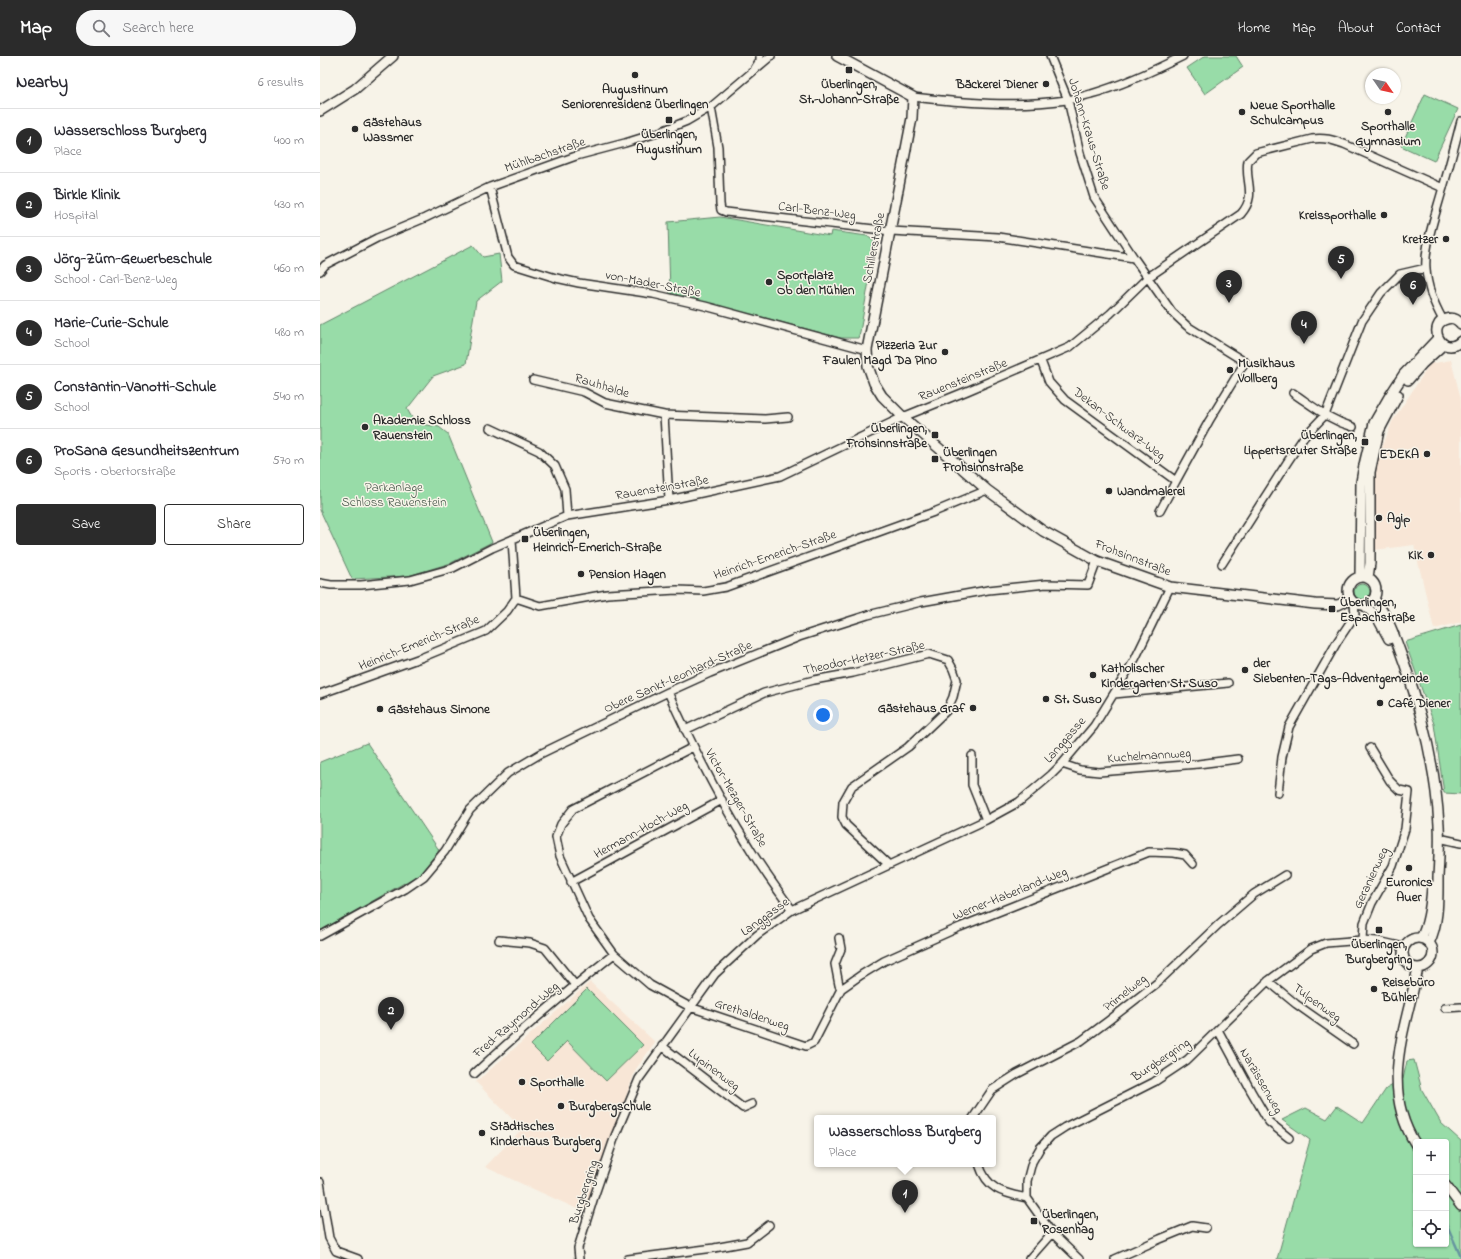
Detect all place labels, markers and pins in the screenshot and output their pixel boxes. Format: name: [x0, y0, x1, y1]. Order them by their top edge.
marker: Überlingen, St.-Johann-Straße: [844, 65, 854, 75]
marker: Augustinum Seniorenresidenz Überlingen: [630, 70, 640, 80]
place label: Überlingen, St.-Johann-Straße: [799, 75, 900, 109]
place label: Bäckerei Diener: [955, 75, 1039, 94]
marker: Bäckerei Diener: [1041, 79, 1051, 89]
place label: Augustinum Seniorenresidenz Überlingen: [562, 80, 709, 116]
place label: Neue Sporthalle Schulcampus: [1250, 96, 1336, 130]
marker: Neue Sporthalle Schulcampus: [1237, 107, 1247, 117]
marker: Sporthalle Gymnasium: [1383, 107, 1393, 117]
place label: Gästehaus Wassmer: [363, 113, 422, 147]
marker: Überlingen, Augustinum: [664, 115, 674, 125]
place label: Sporthalle Gymnasium: [1355, 117, 1421, 153]
marker: Gästehaus Wassmer: [350, 124, 360, 134]
place label: Überlingen, Augustinum: [636, 125, 702, 161]
place label: Kreissporthalle: [1299, 206, 1377, 225]
marker: Kreissporthalle: [1379, 210, 1389, 220]
place label: Kretzer: [1402, 230, 1439, 249]
marker: Kretzer: [1441, 234, 1451, 244]
pin: 5: [1328, 246, 1354, 279]
place label: Sportplatz Ob den Mühlen: [777, 266, 855, 300]
pin: 3: [1216, 270, 1242, 303]
pin: 6: [1400, 272, 1426, 305]
marker: Sportplatz Ob den Mühlen: [764, 277, 774, 287]
pin: 4: [1291, 311, 1317, 344]
place label: Pizzeria Zur Faulen Magd Da Pino: [822, 336, 938, 372]
marker: Pizzeria Zur Faulen Magd Da Pino: [940, 347, 950, 357]
place label: Musikhaus Vollberg: [1237, 354, 1296, 390]
marker: Musikhaus Vollberg: [1225, 365, 1235, 375]
place label: Akademie Schloss Rauenstein: [372, 411, 471, 445]
place label: Überlingen, Frohsinnstraße: [846, 419, 928, 453]
marker: Akademie Schloss Rauenstein: [360, 422, 370, 432]
place label: Überlingen, Lippertsreuter Straße: [1244, 426, 1358, 460]
marker: Überlingen, Frohsinnstraße: [930, 430, 940, 440]
marker: Überlingen, Lippertsreuter Straße: [1360, 437, 1370, 447]
place label: Überlingen Frohsinnstraße: [942, 443, 1025, 477]
place label: EDEKA: [1379, 445, 1419, 464]
marker: EDEKA: [1422, 449, 1432, 459]
marker: Überlingen Frohsinnstraße: [930, 454, 940, 464]
place label: Wandmalerei: [1117, 482, 1185, 501]
marker: Wandmalerei: [1104, 486, 1114, 496]
place label: Agip: [1387, 509, 1410, 530]
marker: Agip: [1374, 513, 1384, 523]
place label: Überlingen, Heinrich-Emerich-Straße: [533, 523, 663, 557]
marker: Überlingen, Heinrich-Emerich-Straße: [520, 534, 530, 544]
place label: KiK: [1408, 546, 1424, 565]
marker: KiK: [1426, 550, 1436, 560]
place label: Pension Hagen: [589, 565, 667, 586]
marker: Pension Hagen: [576, 569, 586, 579]
place label: Überlingen, Espachstraße: [1340, 593, 1416, 627]
marker: Überlingen, Espachstraße: [1327, 604, 1337, 614]
place label: der Siebenten-Tags-Adventgemeinde: [1253, 654, 1430, 690]
place label: Katholischer Kindergarten St. Suso: [1101, 659, 1218, 695]
marker: der Siebenten-Tags-Adventgemeinde: [1240, 665, 1250, 675]
marker: Katholischer Kindergarten St. Suso: [1088, 670, 1098, 680]
place label: St. Suso: [1054, 690, 1102, 709]
marker: St. Suso: [1041, 694, 1051, 704]
place label: Café Diener: [1388, 694, 1451, 713]
marker: Café Diener: [1375, 698, 1385, 708]
place label: Gästehaus Graf: [878, 699, 966, 718]
place label: Gästehaus Simone: [388, 700, 491, 719]
marker: Gästehaus Graf: [968, 703, 978, 713]
marker: Gästehaus Simone: [375, 704, 385, 714]
marker: Euronics Auer: [1404, 863, 1414, 873]
place label: Euronics Auer: [1385, 873, 1433, 907]
marker: Überlingen, Burgbergring: [1374, 925, 1384, 935]
place label: Überlingen, Burgbergring: [1345, 935, 1413, 971]
place label: Reisebüro Bühler: [1381, 973, 1435, 1007]
marker: Reisebüro Bühler: [1369, 984, 1379, 994]
pin: 2: [378, 997, 404, 1030]
place label: Sporthalle: [530, 1073, 585, 1092]
marker: Sporthalle: [517, 1077, 527, 1087]
place label: Burgbergschule: [568, 1097, 652, 1118]
marker: Burgbergschule: [556, 1101, 566, 1111]
place label: Städtisches Kinderhaus Burgberg: [490, 1117, 601, 1153]
marker: Städtisches Kinderhaus Burgberg: [477, 1128, 487, 1138]
pin: 1: [892, 1180, 918, 1213]
place label: Überlingen, Rosenhag: [1041, 1205, 1099, 1241]
marker: Überlingen, Rosenhag: [1029, 1216, 1039, 1226]

